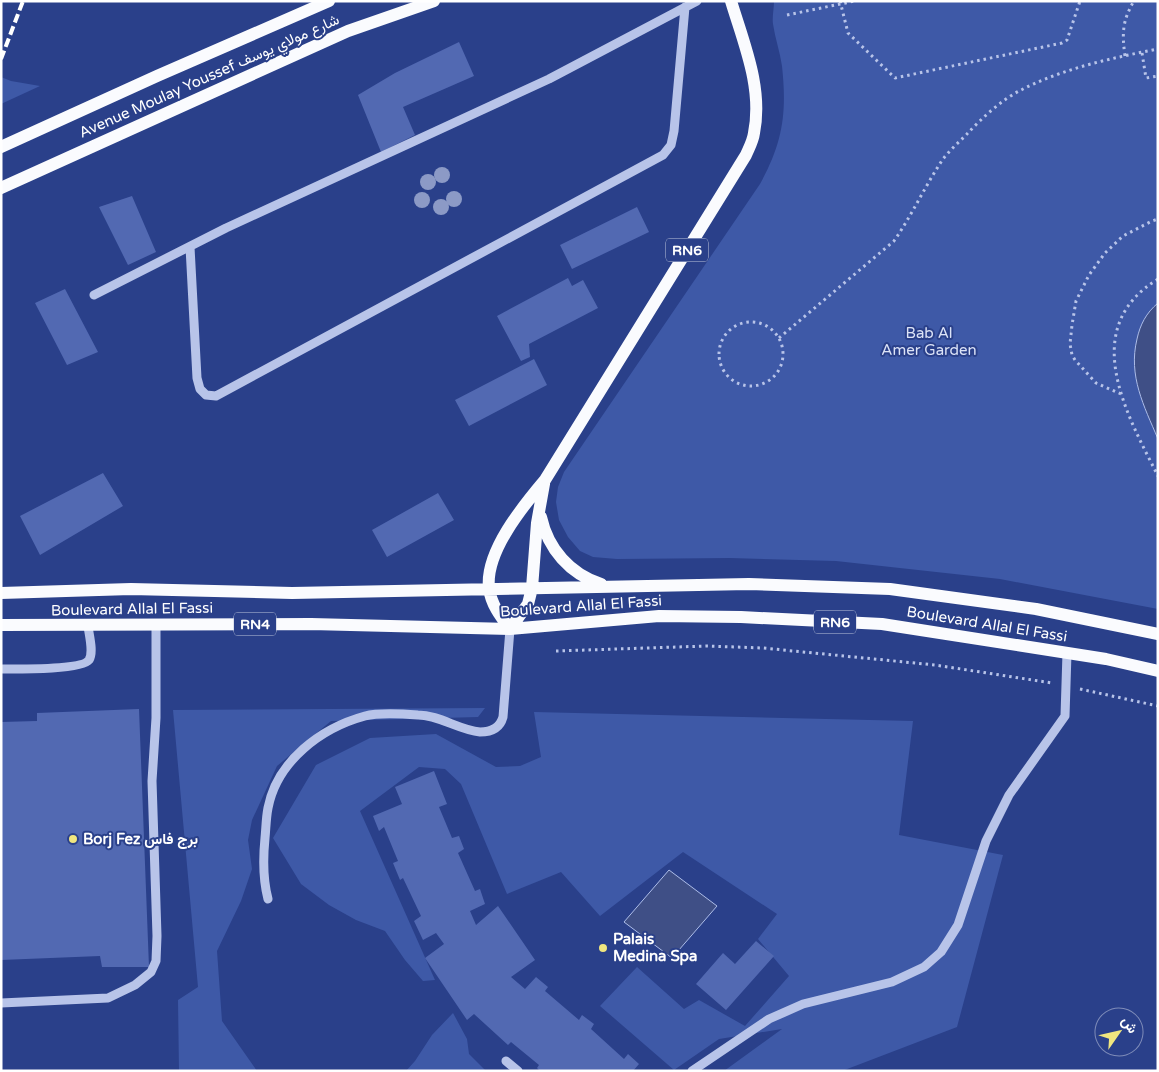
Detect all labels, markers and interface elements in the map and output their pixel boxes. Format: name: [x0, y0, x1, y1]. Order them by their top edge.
street label: Avenue Moulay Youssef شارع مولاي يوسف: [76, 10, 344, 145]
road number: RN6: [666, 238, 708, 262]
park label: Bab Al Amer Garden: [881, 324, 977, 359]
street label: Boulevard Allal El Fassi: [499, 591, 663, 621]
street label: Boulevard Allal El Fassi: [51, 599, 213, 619]
street label: Boulevard Allal El Fassi: [905, 602, 1069, 646]
road number: RN6: [814, 610, 856, 634]
road number: RN4: [234, 612, 276, 636]
place label: Borj Fez برج فاس: [83, 830, 198, 849]
marker: Borj Fez برج فاس: [67, 833, 79, 845]
place label: Palais Medina Spa: [613, 930, 697, 966]
marker: Palais Medina Spa: [597, 942, 609, 954]
north arrow: [1094, 1007, 1144, 1057]
text: ش: [1118, 1013, 1141, 1037]

